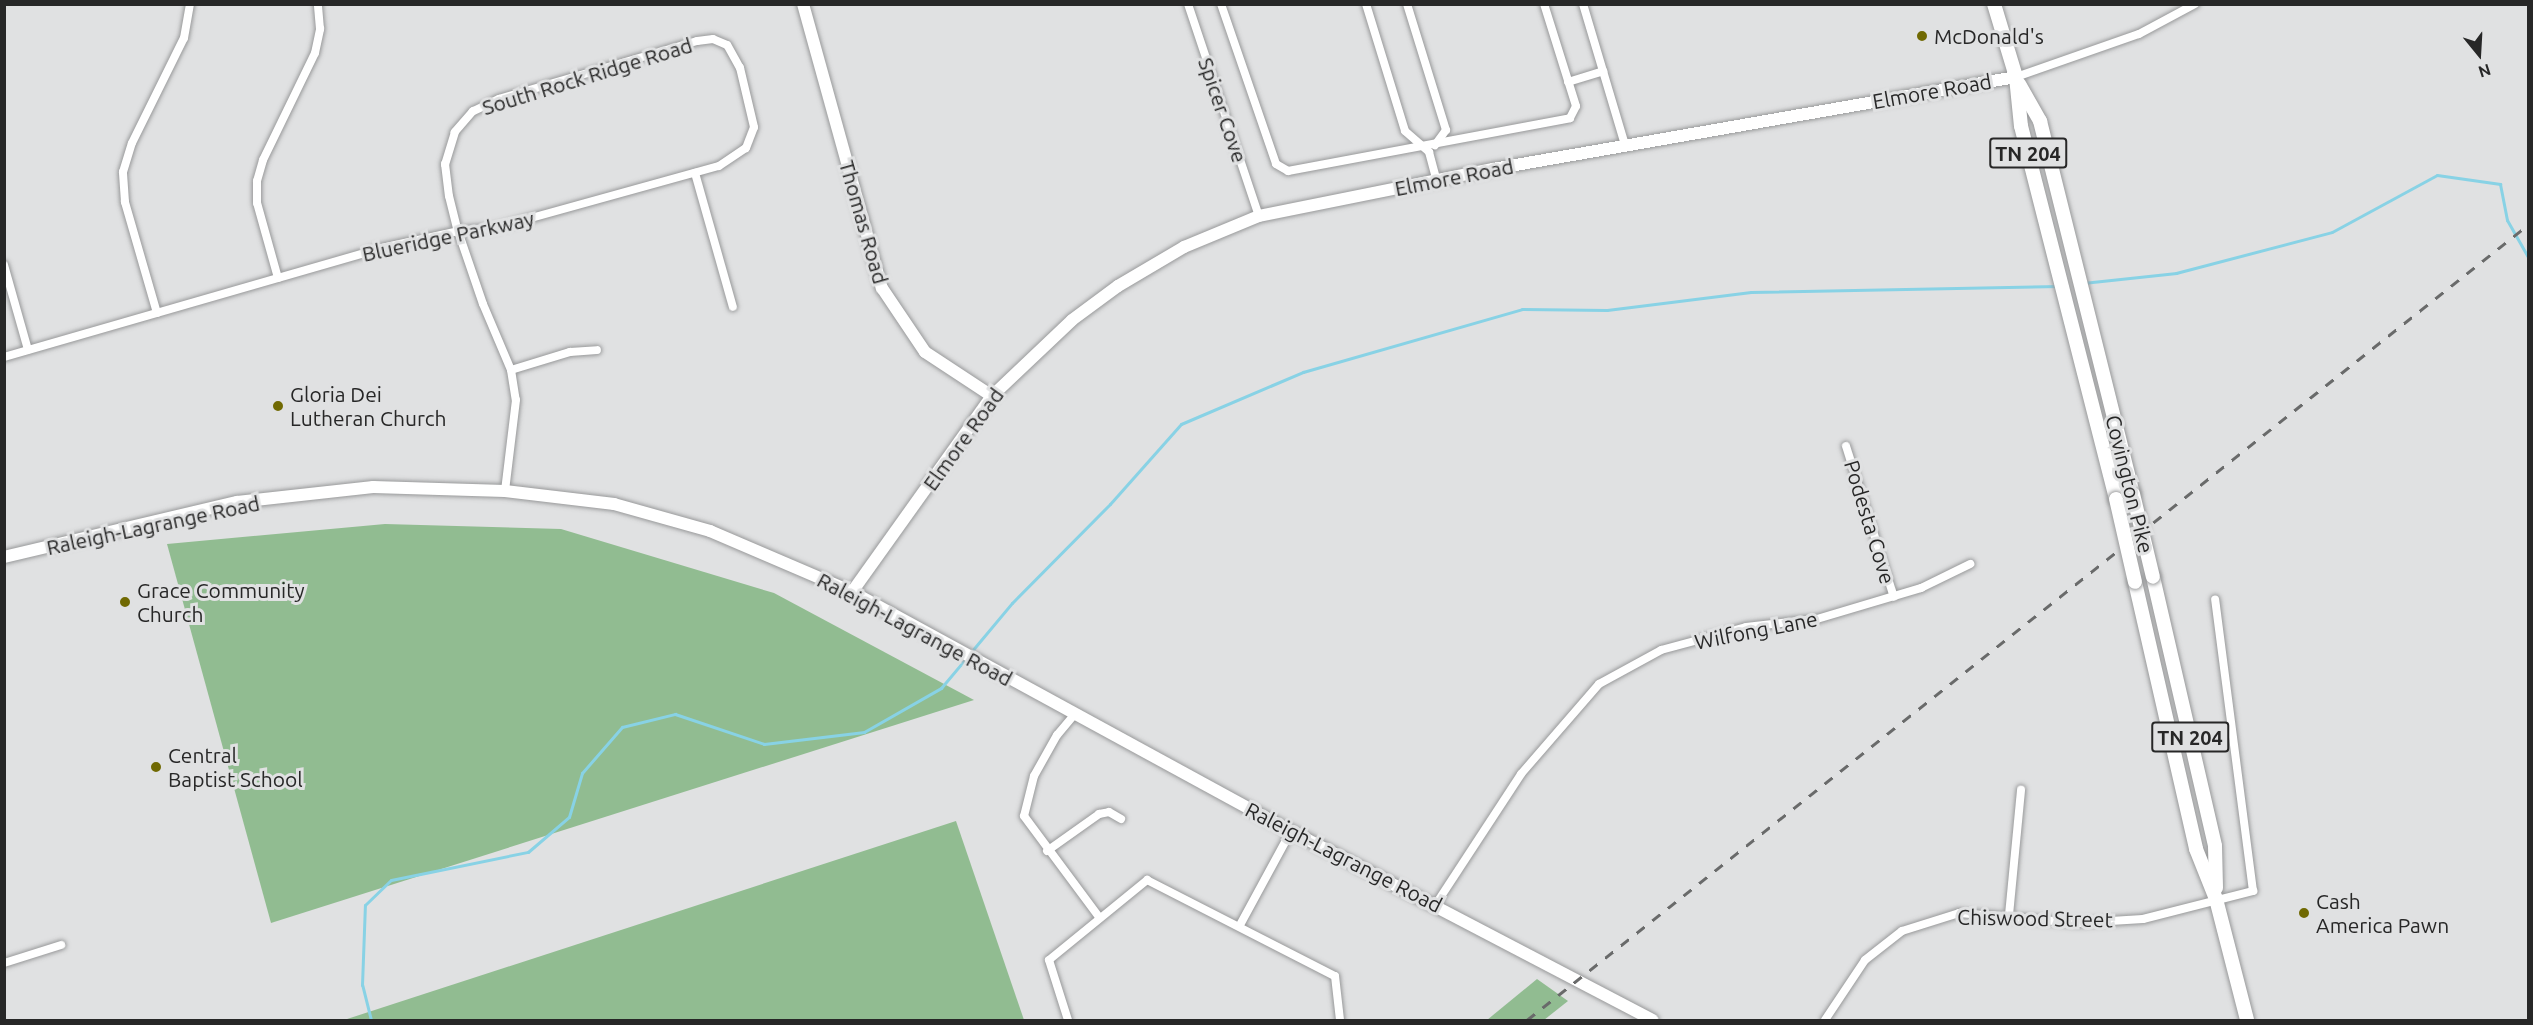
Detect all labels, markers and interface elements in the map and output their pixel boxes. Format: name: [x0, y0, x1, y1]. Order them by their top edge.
place label: McDonald's: [1934, 23, 2044, 49]
north arrow: [2449, 24, 2509, 84]
marker: McDonald's: [1915, 29, 1929, 43]
street label: South Rock Ridge Road: [479, 32, 695, 120]
street label: Spicer Cove: [1193, 54, 1253, 166]
text: N: [2476, 61, 2493, 82]
street label: Elmore Road: [1871, 68, 1993, 114]
road number: TN 204: [1989, 136, 2067, 170]
street label: Elmore Road: [1392, 153, 1516, 201]
street label: Thomas Road: [834, 157, 894, 287]
street label: Blueridge Parkway: [360, 205, 536, 267]
place label: Gloria Dei Lutheran Church: [290, 381, 447, 431]
street label: Elmore Road: [917, 383, 1009, 495]
marker: Gloria Dei Lutheran Church: [271, 399, 285, 413]
street label: Covington Pike: [2101, 412, 2159, 556]
street label: Podesta Cove: [1839, 457, 1901, 587]
street label: Raleigh-Lagrange Road: [44, 490, 262, 560]
street label: Raleigh-Lagrange Road: [813, 567, 1017, 691]
place label: Grace Community Church: [137, 577, 305, 627]
marker: Grace Community Church: [118, 595, 132, 609]
street label: Wilfong Lane: [1692, 606, 1820, 654]
road number: TN 204: [2151, 720, 2229, 754]
place label: Central Baptist School: [168, 742, 303, 792]
marker: Central Baptist School: [149, 760, 163, 774]
street label: Raleigh-Lagrange Road: [1241, 796, 1447, 918]
place label: Cash America Pawn: [2316, 888, 2449, 938]
street label: Chiswood Street: [1957, 904, 2113, 932]
marker: Cash America Pawn: [2297, 906, 2311, 920]

